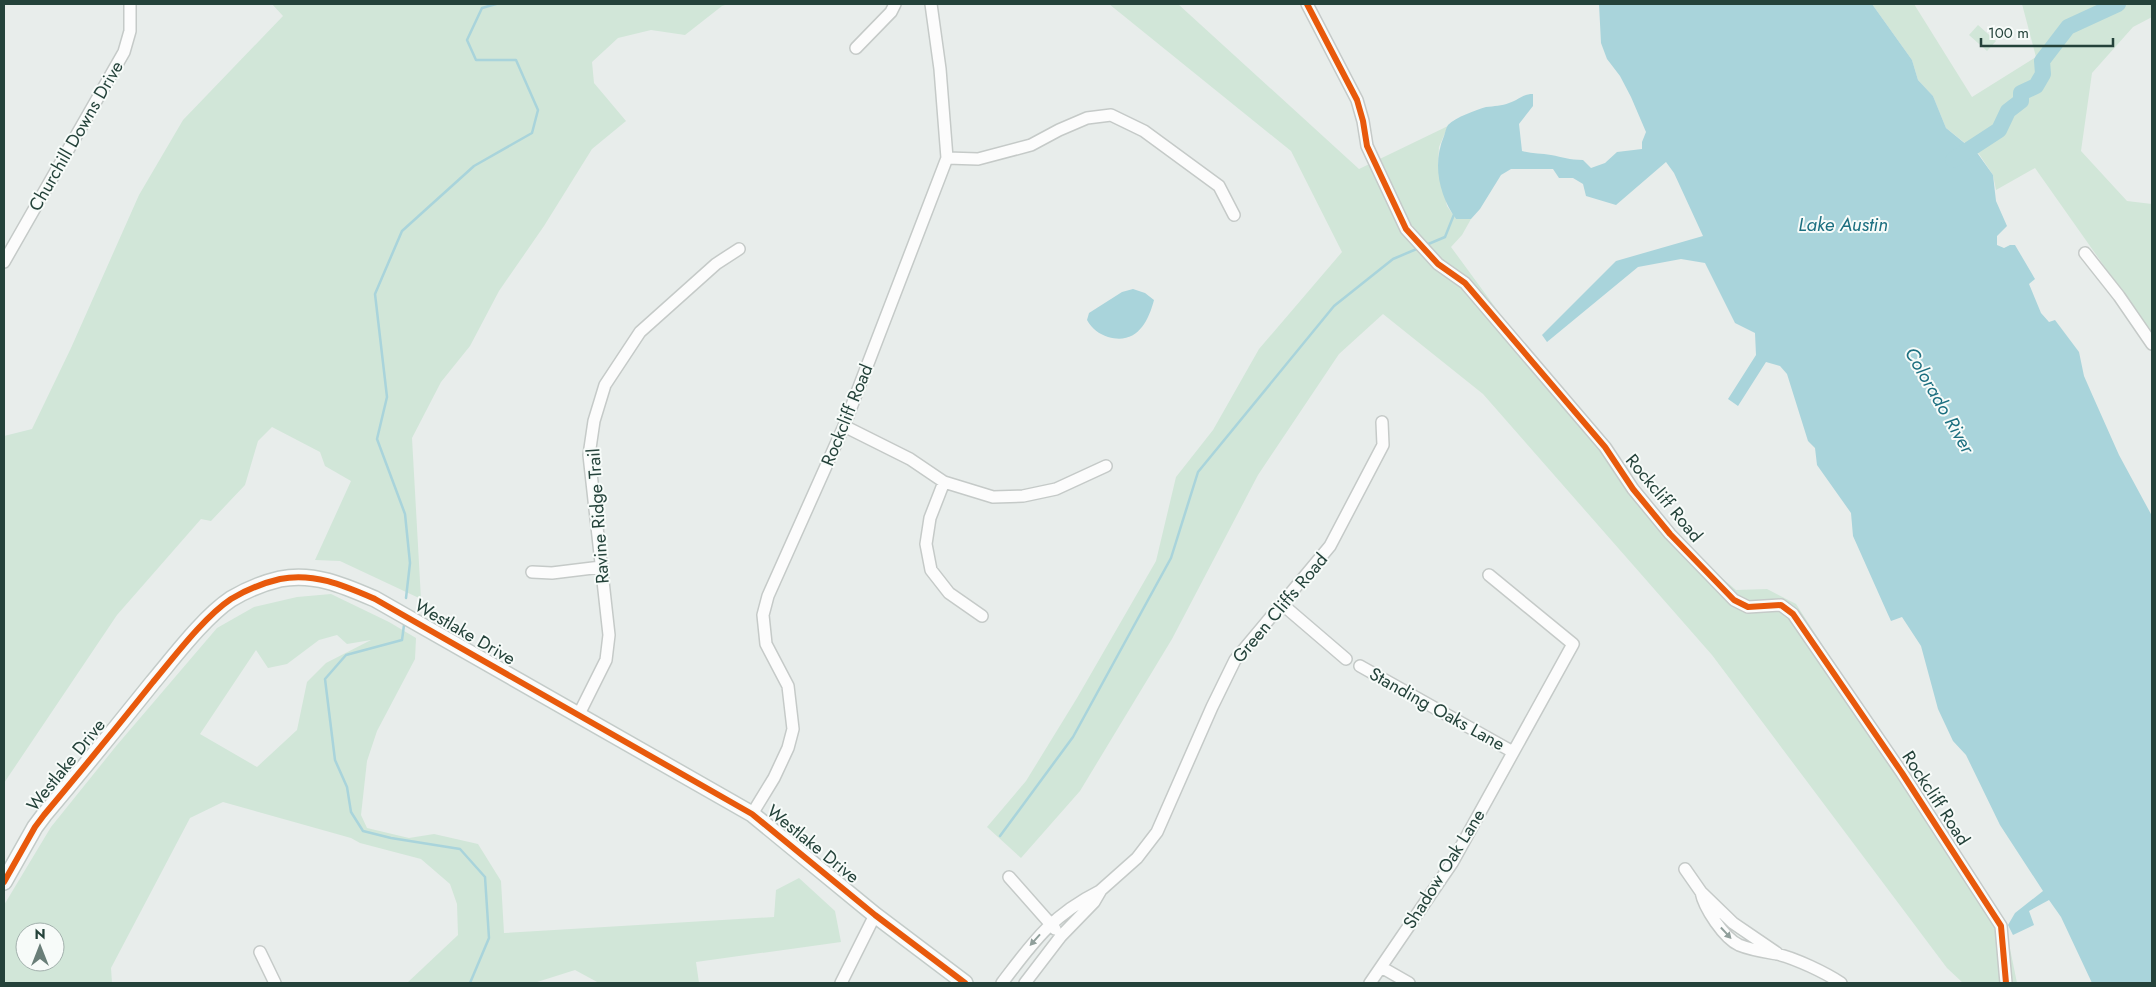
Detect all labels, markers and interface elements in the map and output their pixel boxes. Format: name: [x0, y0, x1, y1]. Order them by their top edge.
scale bar: [1981, 15, 2114, 47]
text: 100 m: [1988, 22, 2029, 44]
street label: Churchill Downs Drive: [22, 56, 130, 216]
water label: Lake Austin: [1798, 211, 1888, 238]
water label: Colorado River: [1898, 342, 1982, 460]
street label: Rockcliff Road: [815, 360, 879, 470]
street label: Ravine Ridge Trail: [580, 447, 616, 585]
street label: Rockcliff Road: [1619, 448, 1709, 548]
street label: Green Cliffs Road: [1226, 547, 1334, 669]
street label: Westlake Drive: [410, 593, 520, 671]
street label: Standing Oaks Lane: [1365, 661, 1509, 757]
street label: Westlake Drive: [21, 713, 111, 817]
street label: Rockcliff Road: [1896, 746, 1976, 850]
street label: Westlake Drive: [761, 799, 865, 889]
street label: Shadow Oak Lane: [1397, 804, 1491, 934]
north arrow: [15, 922, 65, 972]
text: N: [34, 924, 46, 944]
one-way arrow: [1720, 927, 1732, 939]
one-way arrow: [1030, 933, 1041, 946]

